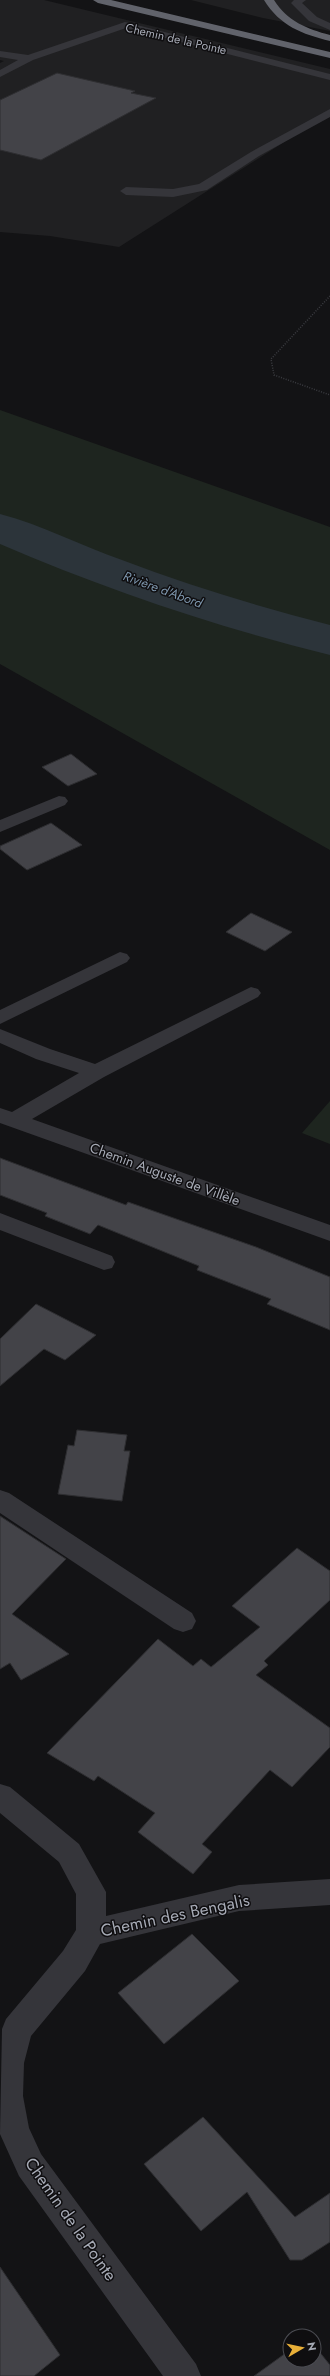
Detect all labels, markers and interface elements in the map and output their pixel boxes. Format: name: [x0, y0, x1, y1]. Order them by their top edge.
street label: Chemin de la Pointe: [124, 19, 228, 59]
water label: Rivière d'Abord: [121, 566, 206, 613]
street label: Chemin Auguste de Villèle: [87, 1137, 243, 1211]
street label: Chemin des Bengalis: [98, 1887, 252, 1943]
street label: Chemin de la Pointe: [19, 2152, 123, 2286]
north arrow: [282, 2328, 322, 2368]
text: N: [303, 2341, 320, 2352]

